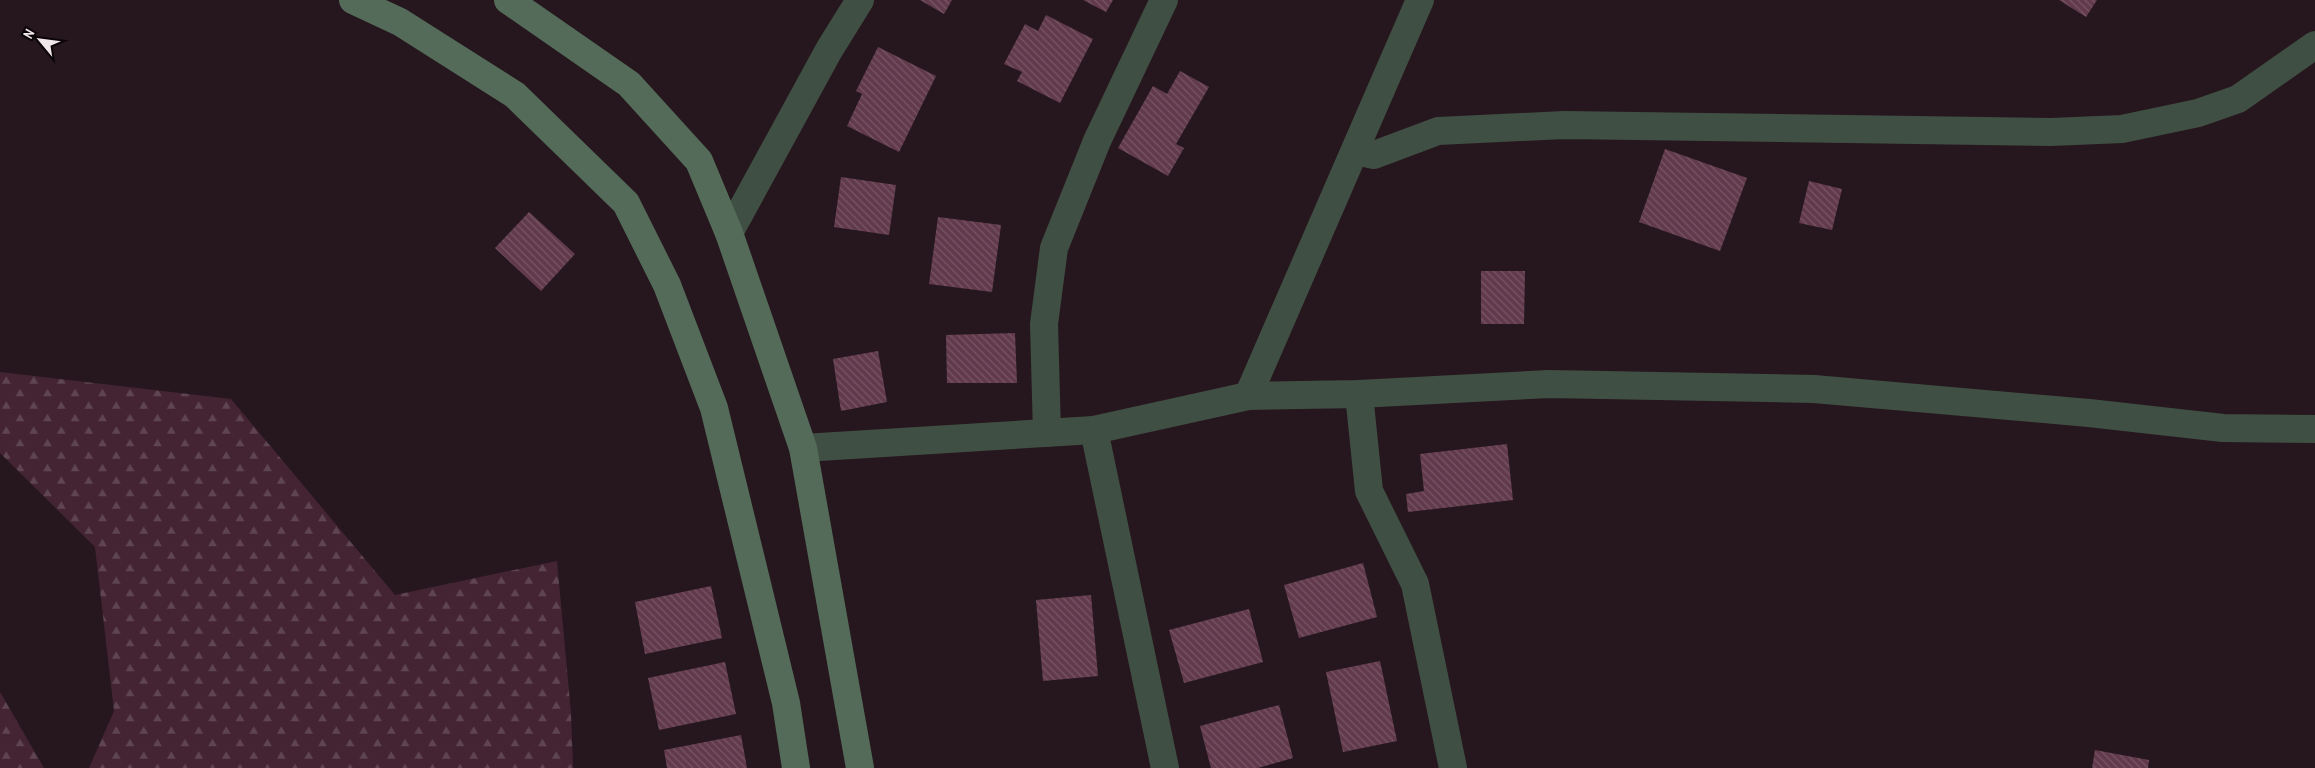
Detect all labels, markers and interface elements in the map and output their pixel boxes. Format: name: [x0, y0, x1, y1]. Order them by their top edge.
north arrow: [15, 15, 65, 65]
text: N: [19, 26, 39, 42]

